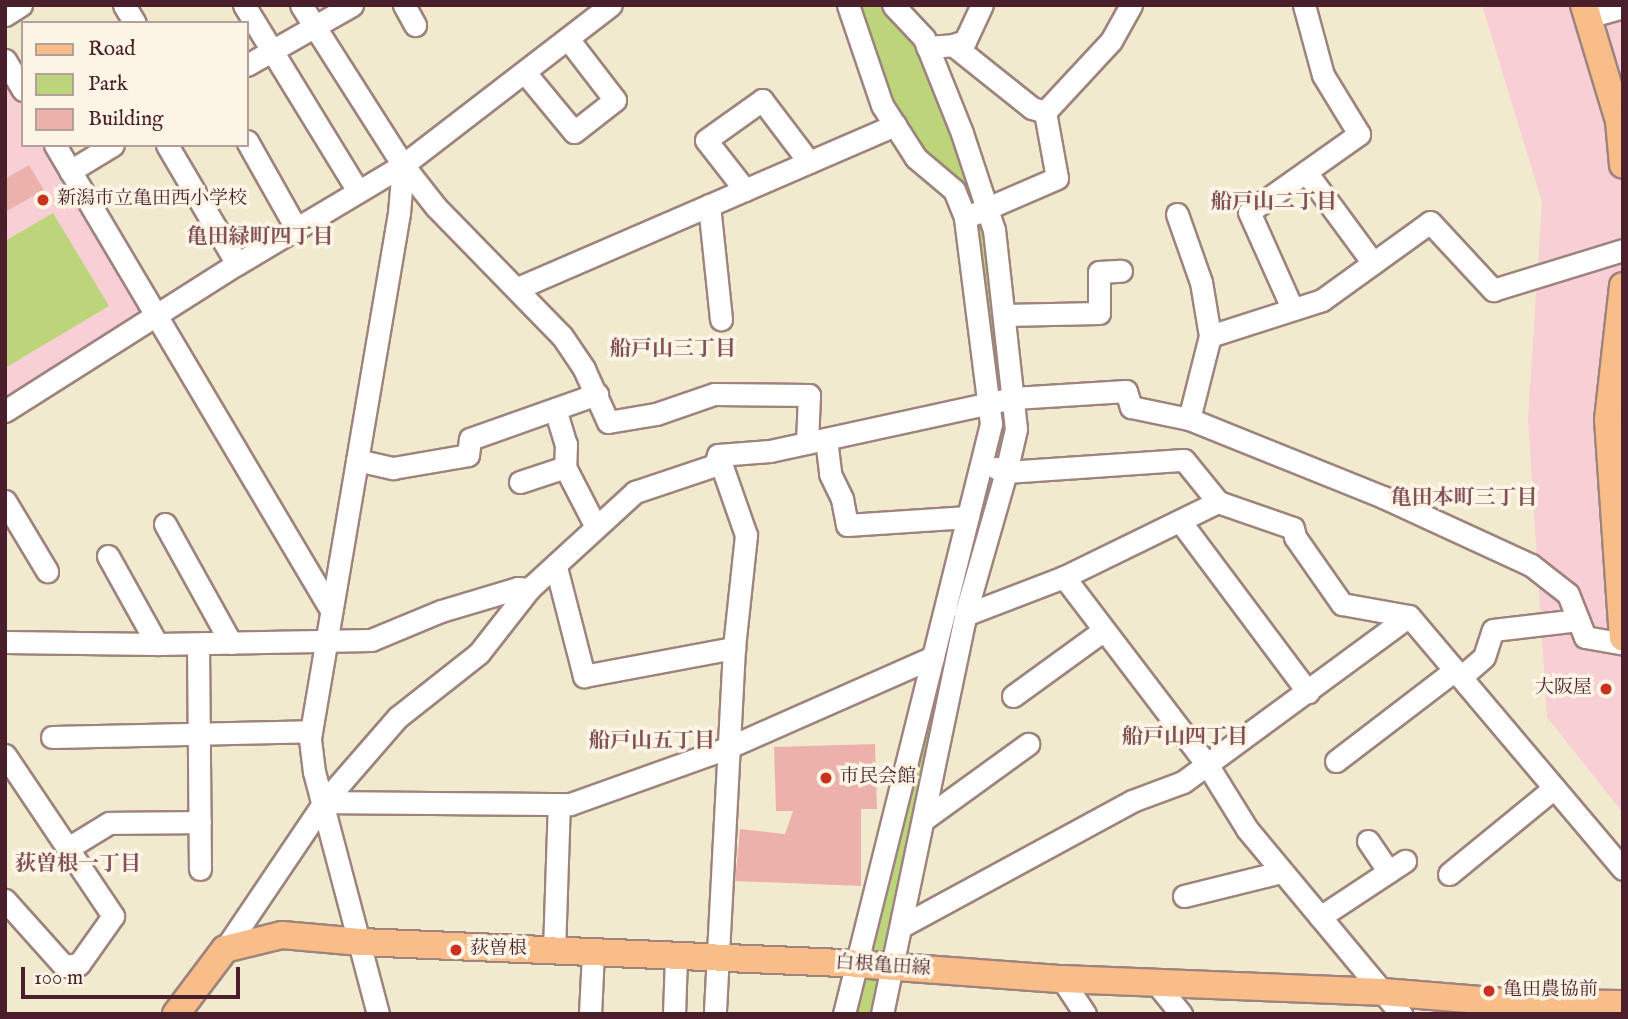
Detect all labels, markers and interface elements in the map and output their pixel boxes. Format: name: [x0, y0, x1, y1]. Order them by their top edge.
legend: [21, 21, 248, 147]
text: Road: [88, 36, 135, 63]
text: Park: [88, 71, 128, 98]
text: Building: [88, 106, 163, 133]
place label: 新潟市立亀田西小学校: [57, 189, 247, 211]
district label: 船戸山二丁目: [1211, 190, 1337, 216]
marker: 新潟市立亀田西小学校: [35, 192, 51, 208]
district label: 亀田緑町四丁目: [187, 225, 333, 251]
district label: 船戸山三丁目: [610, 337, 736, 363]
district label: 亀田本町三丁目: [1391, 486, 1537, 512]
place label: 大阪屋: [1535, 678, 1592, 700]
marker: 大阪屋: [1598, 681, 1614, 697]
district label: 船戸山四丁目: [1122, 725, 1248, 751]
district label: 船戸山五丁目: [589, 729, 715, 755]
place label: 市民会館: [840, 767, 916, 789]
marker: 市民会館: [818, 770, 834, 786]
district label: 荻曽根一丁目: [15, 852, 141, 878]
place label: 荻曽根: [470, 939, 527, 961]
marker: 荻曽根: [448, 942, 464, 958]
street label: 白根亀田線: [835, 952, 931, 982]
scale bar: [24, 953, 243, 997]
text: 100 m: [34, 965, 83, 992]
place label: 亀田農協前: [1503, 980, 1598, 1002]
marker: 亀田農協前: [1481, 983, 1497, 999]

